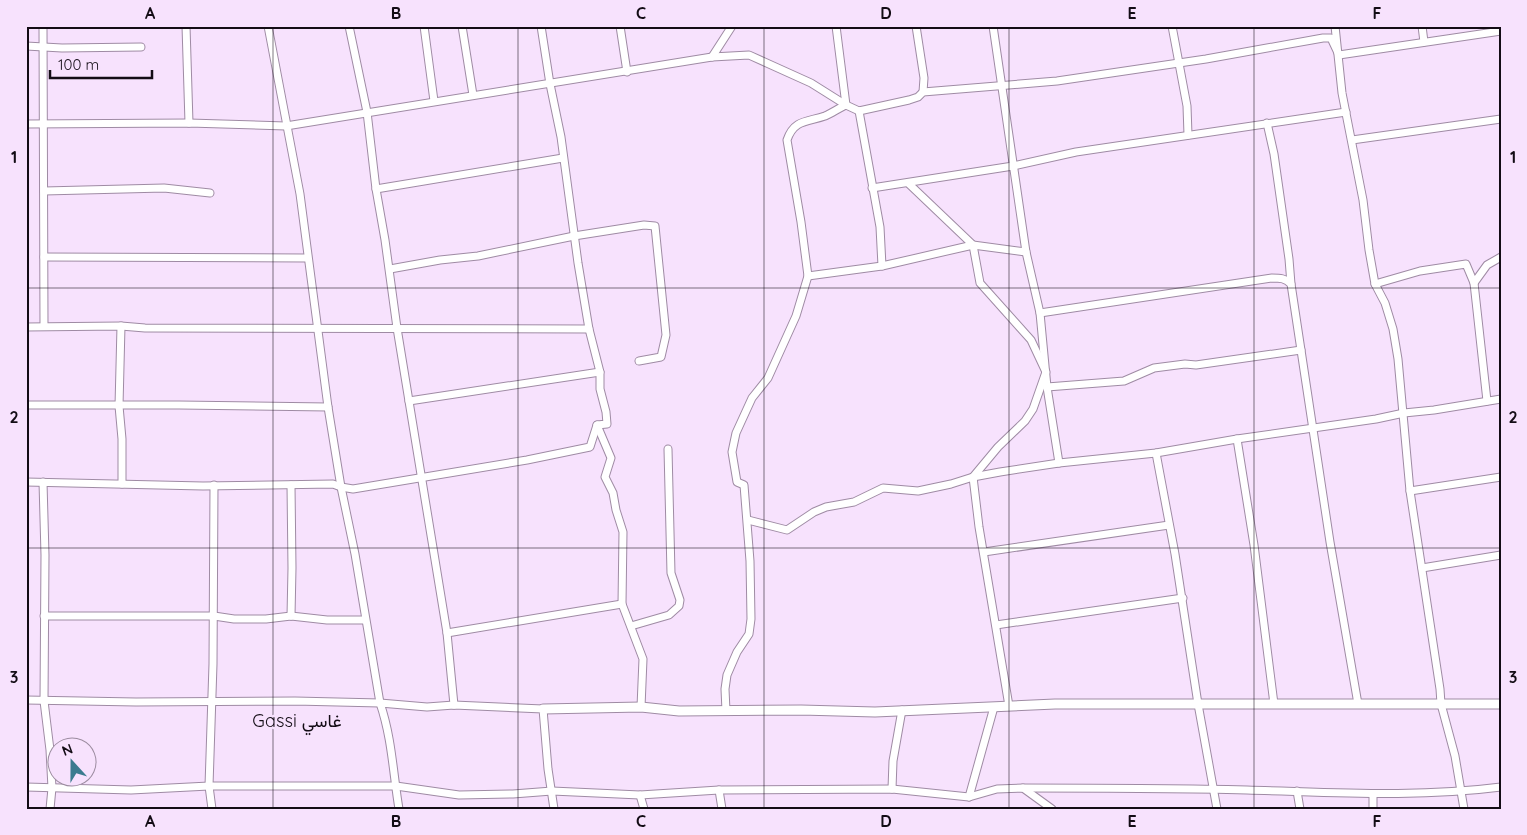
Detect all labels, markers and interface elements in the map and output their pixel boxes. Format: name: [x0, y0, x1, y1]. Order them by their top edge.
text: A: [145, 3, 156, 23]
text: B: [391, 3, 401, 23]
text: C: [636, 3, 646, 23]
text: D: [880, 3, 892, 23]
text: E: [1127, 3, 1137, 23]
text: F: [1373, 3, 1382, 23]
scale bar: [50, 48, 152, 80]
text: 100 m: [58, 55, 99, 74]
text: 1: [11, 147, 17, 167]
text: 1: [1510, 147, 1516, 167]
text: 2: [9, 407, 19, 427]
text: 2: [1508, 407, 1518, 427]
text: 3: [10, 667, 18, 687]
text: 3: [1509, 667, 1517, 687]
district label: Gassi غاسي: [252, 709, 342, 736]
north arrow: [48, 738, 98, 788]
text: N: [59, 740, 75, 760]
text: A: [145, 811, 156, 831]
text: B: [391, 811, 401, 831]
text: C: [636, 811, 646, 831]
text: D: [880, 811, 892, 831]
text: E: [1127, 811, 1137, 831]
text: F: [1373, 811, 1382, 831]

